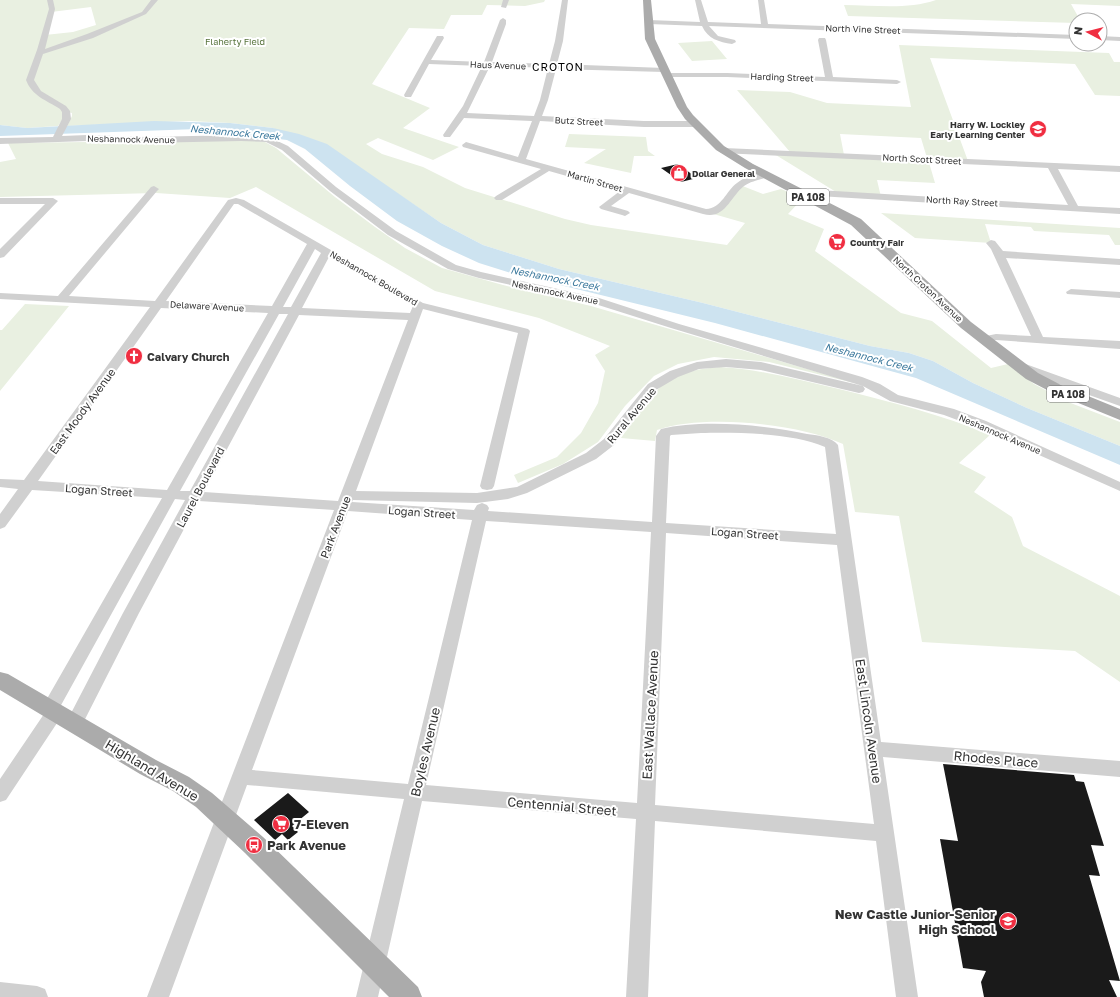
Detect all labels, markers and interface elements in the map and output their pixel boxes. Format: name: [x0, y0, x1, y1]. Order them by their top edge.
north arrow: [1068, 12, 1108, 52]
street label: North Vine Street: [825, 22, 901, 36]
text: N: [1071, 26, 1085, 36]
park label: Flaherty Field: [205, 36, 265, 47]
street label: Haus Avenue: [470, 59, 526, 71]
district label: CROTON: [532, 60, 584, 73]
street label: Harding Street: [750, 70, 814, 84]
street label: Butz Street: [554, 114, 604, 128]
place label: Harry W. Lockley Early Learning Center: [930, 119, 1026, 140]
school or university icon: Harry W. Lockley Early Learning Center: [1028, 119, 1048, 139]
water label: Neshannock Creek: [190, 122, 282, 142]
street label: Neshannock Avenue: [87, 133, 175, 145]
street label: North Scott Street: [882, 151, 962, 167]
shop icon: Dollar General: [669, 163, 689, 183]
street label: Martin Street: [566, 168, 624, 194]
place label: Dollar General: [692, 168, 755, 179]
road number: PA 108: [787, 189, 829, 205]
street label: North Ray Street: [926, 194, 999, 208]
supermarket icon: Country Fair: [827, 232, 847, 252]
place label: Country Fair: [850, 237, 904, 248]
street label: Neshannock Boulevard: [328, 248, 420, 308]
street label: North Croton Avenue: [891, 254, 965, 324]
water label: Neshannock Creek: [510, 263, 602, 293]
street label: Neshannock Avenue: [511, 277, 599, 307]
street label: Delaware Avenue: [170, 299, 244, 313]
water label: Neshannock Creek: [824, 340, 916, 374]
church icon: Calvary Church: [124, 346, 144, 366]
place label: Calvary Church: [147, 350, 230, 363]
street label: East Moody Avenue: [46, 366, 118, 456]
street label: Rural Avenue: [604, 384, 658, 446]
road number: PA 108: [1047, 386, 1089, 402]
street label: Neshannock Avenue: [957, 412, 1043, 456]
street label: Laurel Boulevard: [173, 445, 227, 529]
street label: Logan Street: [65, 481, 133, 499]
street label: Park Avenue: [317, 494, 353, 560]
street label: Logan Street: [388, 503, 456, 521]
street label: Logan Street: [711, 524, 779, 542]
street label: East Wallace Avenue: [639, 650, 661, 780]
street label: East Lincoln Avenue: [852, 658, 886, 784]
street label: Boyles Avenue: [407, 706, 443, 798]
street label: Highland Avenue: [102, 736, 202, 804]
street label: Rhodes Place: [953, 747, 1039, 771]
street label: Centennial Street: [507, 793, 617, 819]
supermarket icon: 7-Eleven: [271, 814, 291, 834]
place label: 7-Eleven: [294, 816, 349, 832]
bus stop icon: Park Avenue: [244, 835, 264, 855]
place label: Park Avenue: [267, 837, 346, 853]
place label: New Castle Junior-Senior High School: [835, 906, 996, 937]
school or university icon: New Castle Junior-Senior High School: [998, 911, 1018, 931]

